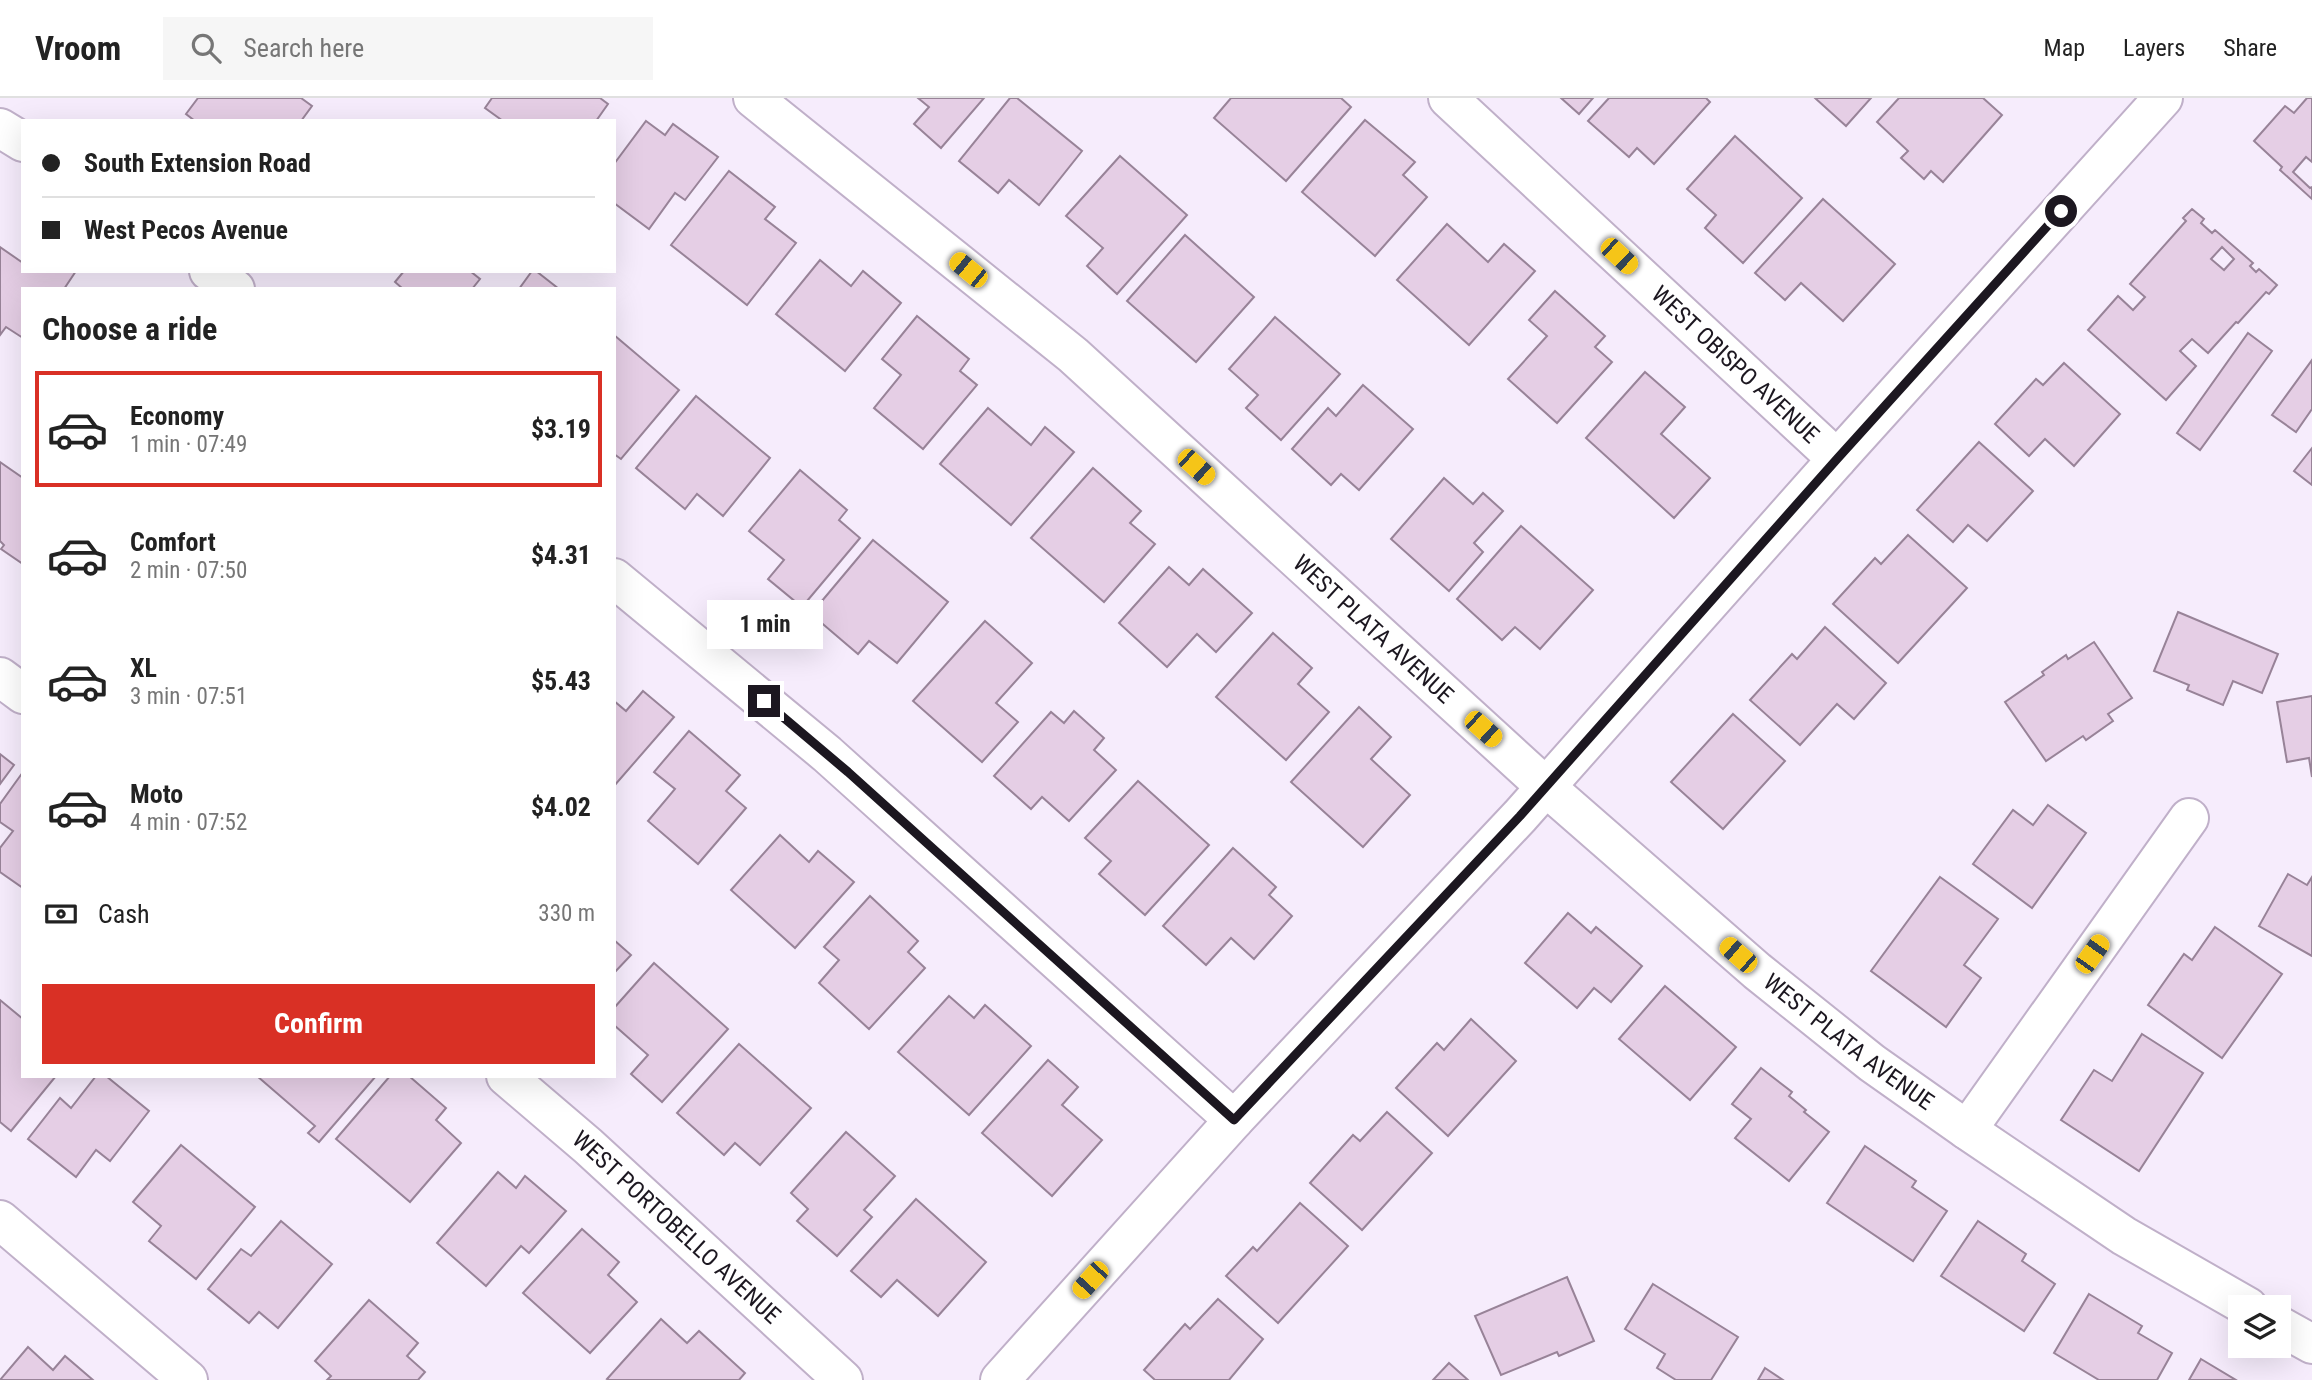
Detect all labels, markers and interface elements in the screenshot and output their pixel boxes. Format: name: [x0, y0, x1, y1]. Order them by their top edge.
search box: [163, 17, 653, 80]
text: Vroom: [35, 29, 121, 68]
icon: search: [187, 29, 225, 67]
text: Search here: [243, 33, 364, 63]
text: Map: [2044, 34, 2085, 62]
text: Layers: [2123, 34, 2185, 62]
text: Share: [2223, 34, 2277, 62]
text: South Extension Road: [84, 148, 311, 178]
route start: [2045, 195, 2077, 227]
text: West Pecos Avenue: [84, 215, 288, 245]
car: [1597, 234, 1642, 278]
car: [946, 249, 991, 291]
street label: WEST OBISPO AVENUE: [1646, 280, 1825, 449]
text: Choose a ride: [42, 310, 217, 348]
icon: car: [46, 398, 109, 461]
text: Economy: [130, 401, 224, 431]
text: $3.19: [531, 414, 591, 444]
text: 1 min · 07:49: [130, 431, 247, 458]
car: [1174, 445, 1219, 489]
icon: car: [46, 524, 109, 587]
text: Comfort: [130, 527, 216, 557]
text: $4.31: [531, 540, 591, 570]
street label: WEST PLATA AVENUE: [1287, 549, 1459, 709]
text: 2 min · 07:50: [130, 557, 247, 584]
callout: 1 min: [706, 600, 822, 648]
text: 1 min: [739, 611, 791, 638]
icon: car: [46, 650, 109, 713]
text: XL: [130, 653, 157, 683]
text: $5.43: [531, 666, 591, 696]
text: 3 min · 07:51: [130, 683, 247, 710]
route end: [748, 685, 780, 717]
car: [1461, 707, 1506, 751]
icon: car: [46, 776, 109, 839]
text: Moto: [130, 779, 183, 809]
text: $4.02: [531, 792, 591, 822]
text: 4 min · 07:52: [130, 809, 247, 836]
icon: cash: [42, 895, 80, 933]
text: Cash: [98, 899, 150, 929]
text: 330 m: [538, 900, 595, 927]
car: [2072, 931, 2113, 977]
car: [1716, 933, 1761, 977]
street label: WEST PLATA AVENUE: [1758, 968, 1939, 1116]
button: Confirm: [42, 984, 595, 1064]
street label: WEST PORTOBELLO AVENUE: [567, 1125, 786, 1330]
car: [1069, 1257, 1112, 1303]
map controls: [2228, 1295, 2291, 1358]
button: layers: [2228, 1295, 2291, 1358]

